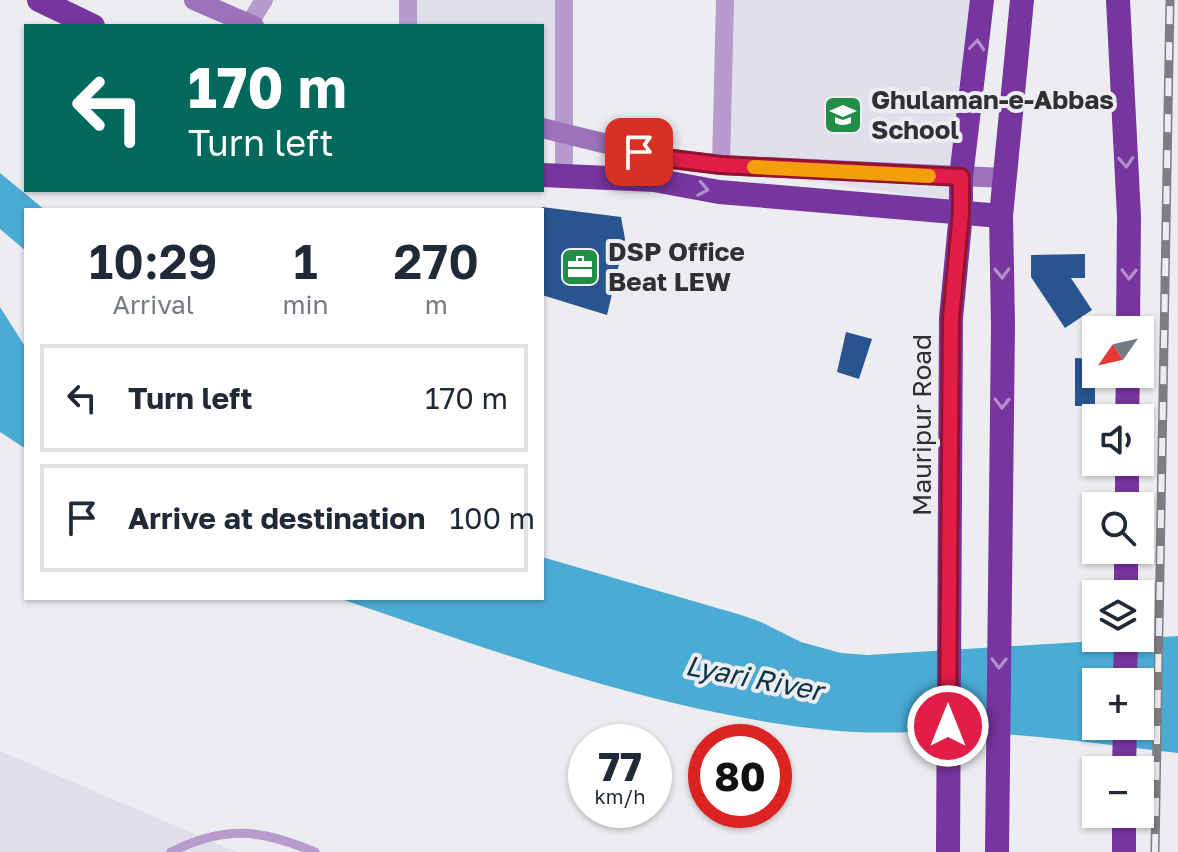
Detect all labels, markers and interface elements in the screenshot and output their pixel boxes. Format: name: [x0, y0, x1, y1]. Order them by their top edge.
one-way arrow: [968, 38, 985, 51]
text: 170 m: [188, 53, 347, 120]
icon: left: [56, 56, 160, 160]
place label: Ghulaman-e-Abbas School: [871, 84, 1114, 145]
school or university icon: Ghulaman-e-Abbas School: [822, 94, 864, 136]
pin: [605, 118, 673, 186]
text: Turn left: [188, 121, 334, 164]
icon: arrive: [617, 130, 661, 174]
one-way arrow: [1118, 156, 1135, 169]
one-way arrow: [696, 179, 710, 196]
text: 10:29: [89, 232, 218, 290]
text: 1: [293, 232, 318, 290]
text: 270: [394, 232, 479, 290]
place label: DSP Office Beat LEW: [608, 236, 745, 297]
office icon: DSP Office Beat LEW: [559, 246, 601, 288]
one-way arrow: [993, 267, 1011, 280]
one-way arrow: [1120, 268, 1138, 281]
text: Arrival: [113, 289, 194, 320]
text: min: [283, 289, 329, 320]
text: m: [425, 289, 448, 320]
north arrow: [1082, 316, 1154, 388]
map controls: [1082, 316, 1154, 828]
street label: Mauripur Road: [906, 334, 937, 516]
icon: left: [60, 376, 104, 420]
text: Turn left: [128, 380, 253, 416]
text: 170 m: [425, 380, 508, 416]
one-way arrow: [993, 397, 1011, 410]
button: sound: [1082, 404, 1154, 476]
button: search: [1082, 492, 1154, 564]
icon: arrive: [60, 496, 104, 540]
text: Arrive at destination: [128, 500, 425, 536]
text: 100 m: [449, 500, 535, 536]
button: layers: [1082, 580, 1154, 652]
water label: Lyari River: [683, 648, 829, 708]
one-way arrow: [990, 657, 1008, 670]
button: +: [1082, 668, 1154, 740]
position arrow: [906, 684, 990, 768]
speed limit sign: 80: [688, 724, 792, 828]
text: 77: [598, 742, 642, 790]
button: −: [1082, 756, 1154, 828]
text: km/h: [595, 784, 645, 808]

